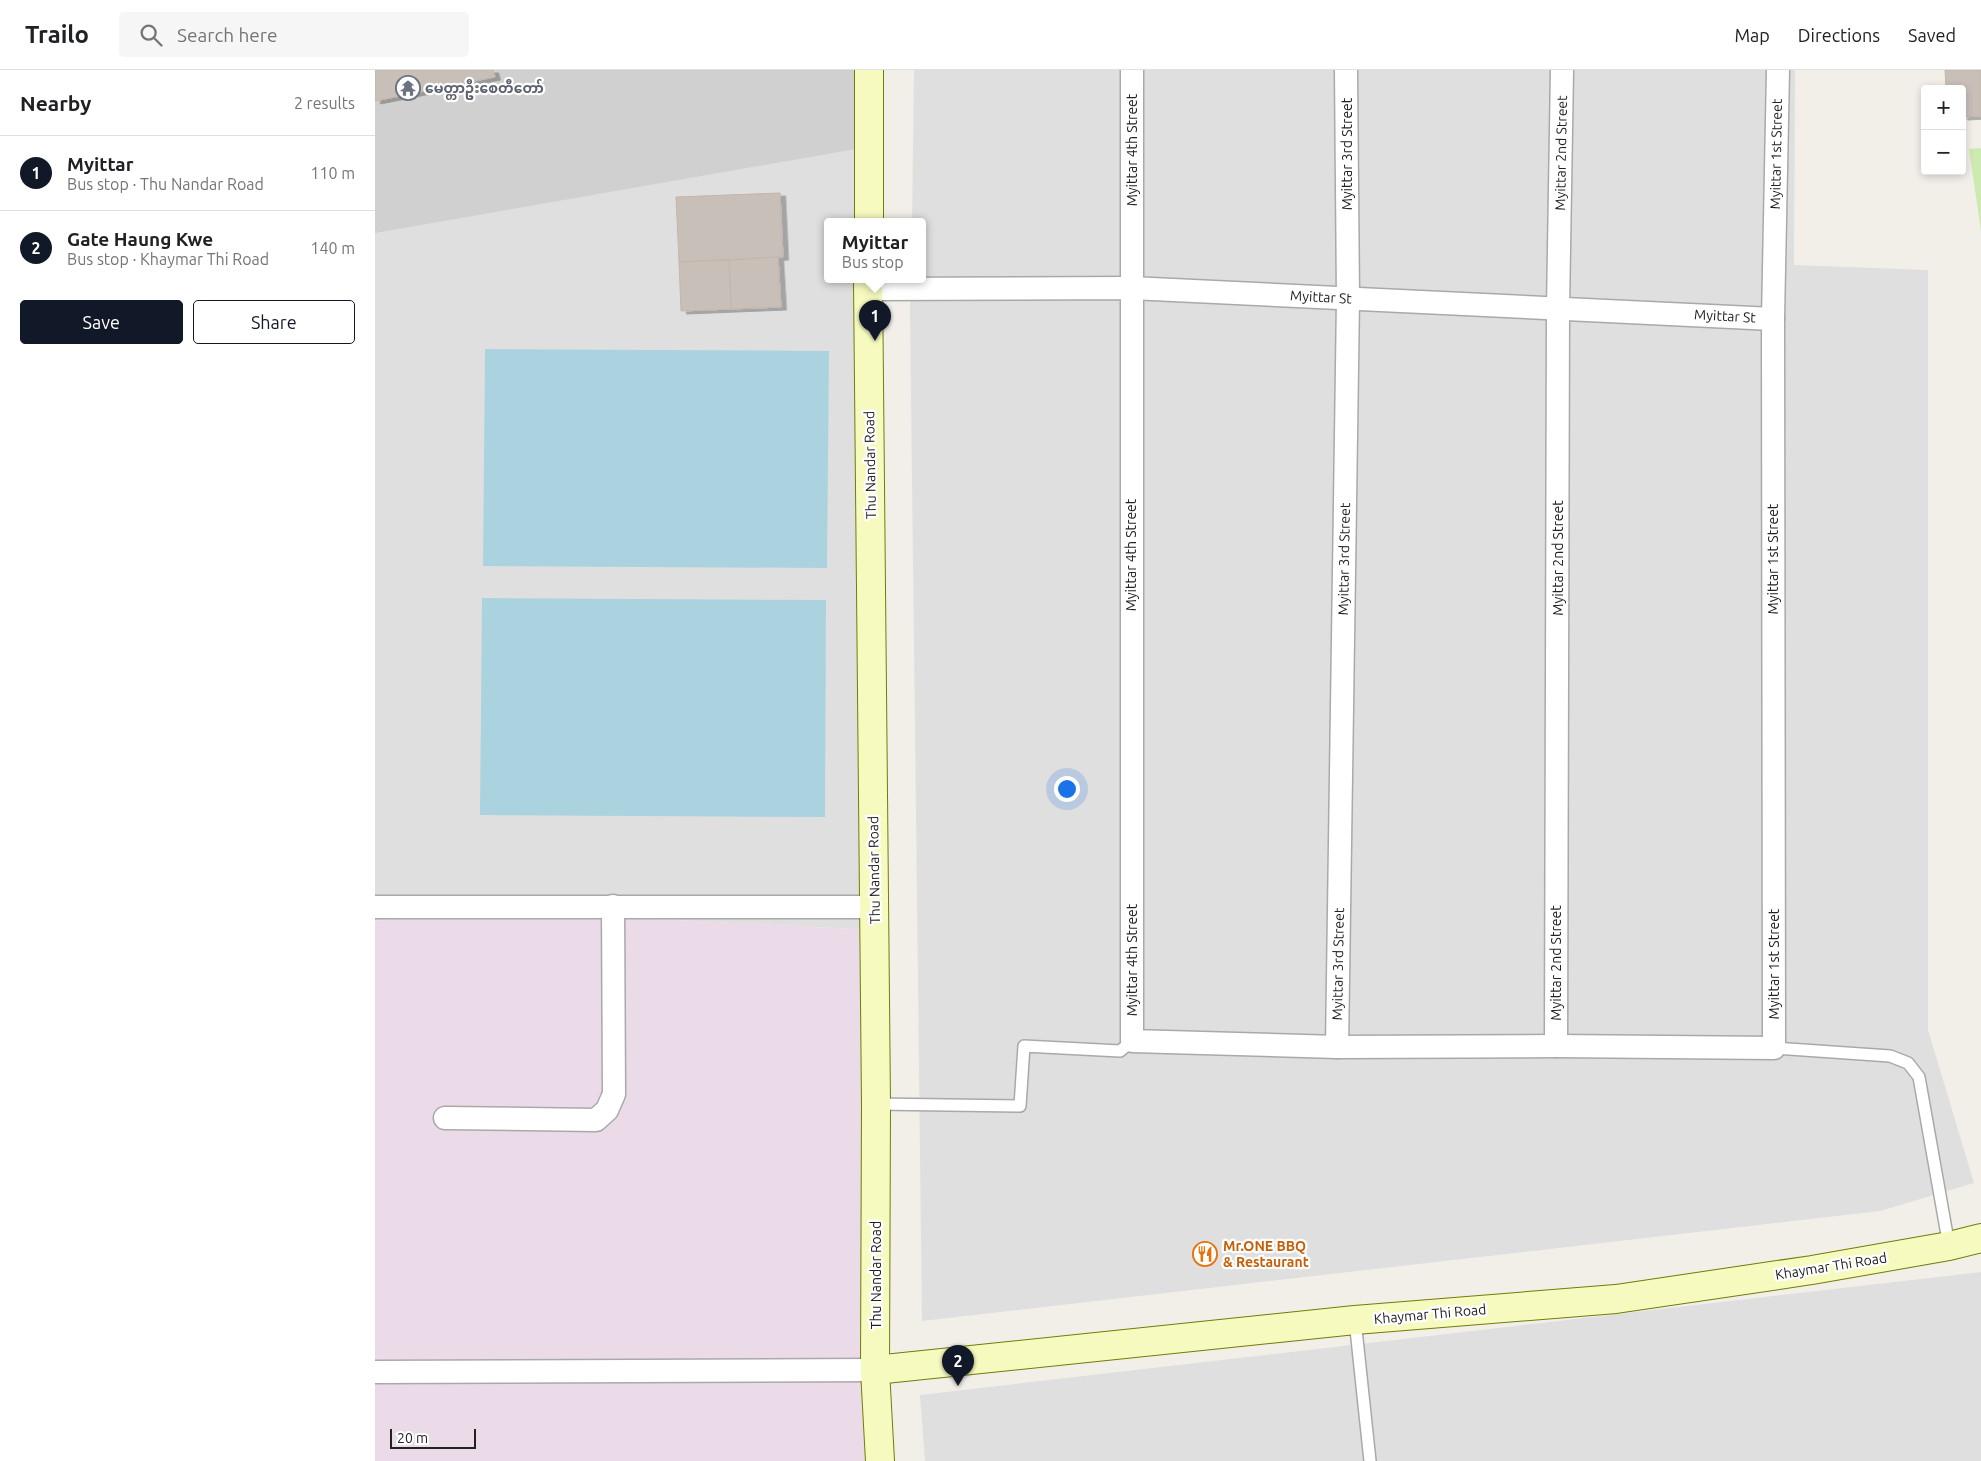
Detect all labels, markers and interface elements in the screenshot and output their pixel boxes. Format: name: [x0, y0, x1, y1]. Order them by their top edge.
search box: [119, 12, 469, 57]
text: Trailo: [25, 21, 89, 48]
icon: search: [137, 21, 165, 49]
text: Search here: [177, 24, 278, 46]
text: Map: [1734, 25, 1770, 45]
text: Directions: [1798, 25, 1880, 45]
text: Saved: [1908, 25, 1956, 45]
temple icon: မေတ္တာဦးစေတီတော်: [395, 75, 421, 101]
place label: မေတ္တာဦးစေတီတော်: [425, 78, 544, 100]
map controls: [1921, 85, 1966, 175]
button: +: [1921, 85, 1966, 130]
text: Nearby: [20, 91, 91, 115]
street label: Myittar 4th Street: [1124, 93, 1140, 206]
text: 2 results: [294, 94, 355, 112]
street label: Myittar 2nd Street: [1552, 95, 1570, 211]
street label: Myittar 3rd Street: [1339, 97, 1355, 210]
street label: Myittar 1st Street: [1767, 98, 1785, 210]
button: −: [1921, 130, 1966, 175]
text: Myittar: [67, 153, 134, 175]
text: 1: [31, 164, 41, 182]
text: 110 m: [310, 164, 355, 182]
text: Bus stop · Thu Nandar Road: [67, 175, 264, 193]
popup: [824, 218, 926, 283]
text: Gate Haung Kwe: [67, 228, 213, 250]
text: Myittar: [842, 231, 908, 253]
text: 2: [31, 239, 41, 257]
text: 140 m: [310, 239, 355, 257]
text: Bus stop · Khaymar Thi Road: [67, 250, 269, 268]
text: Bus stop: [842, 253, 904, 271]
street label: Myittar St: [1290, 287, 1353, 307]
button: Save: [20, 300, 183, 344]
button: Share: [193, 300, 355, 344]
pin: 1: [859, 300, 891, 341]
street label: Myittar St: [1694, 306, 1757, 326]
street label: Thu Nandar Road: [861, 411, 879, 519]
street label: Myittar 4th Street: [1123, 498, 1139, 611]
street label: Myittar 2nd Street: [1550, 500, 1566, 616]
street label: Myittar 3rd Street: [1335, 502, 1353, 615]
street label: Myittar 1st Street: [1765, 503, 1781, 614]
your location: [1054, 776, 1080, 802]
street label: Thu Nandar Road: [865, 816, 883, 924]
street label: Myittar 4th Street: [1124, 903, 1140, 1016]
street label: Myittar 2nd Street: [1548, 905, 1564, 1021]
street label: Myittar 3rd Street: [1329, 907, 1347, 1020]
street label: Myittar 1st Street: [1766, 908, 1782, 1019]
street label: Thu Nandar Road: [868, 1221, 884, 1329]
place label: Mr.ONE BBQ & Restaurant: [1223, 1238, 1309, 1270]
restaurant icon: Mr.ONE BBQ & Restaurant: [1192, 1241, 1218, 1267]
street label: Khaymar Thi Road: [1774, 1249, 1888, 1283]
street label: Khaymar Thi Road: [1373, 1301, 1487, 1327]
pin: 2: [942, 1345, 974, 1386]
scale bar: [390, 1426, 476, 1449]
text: 20 m: [397, 1430, 428, 1446]

